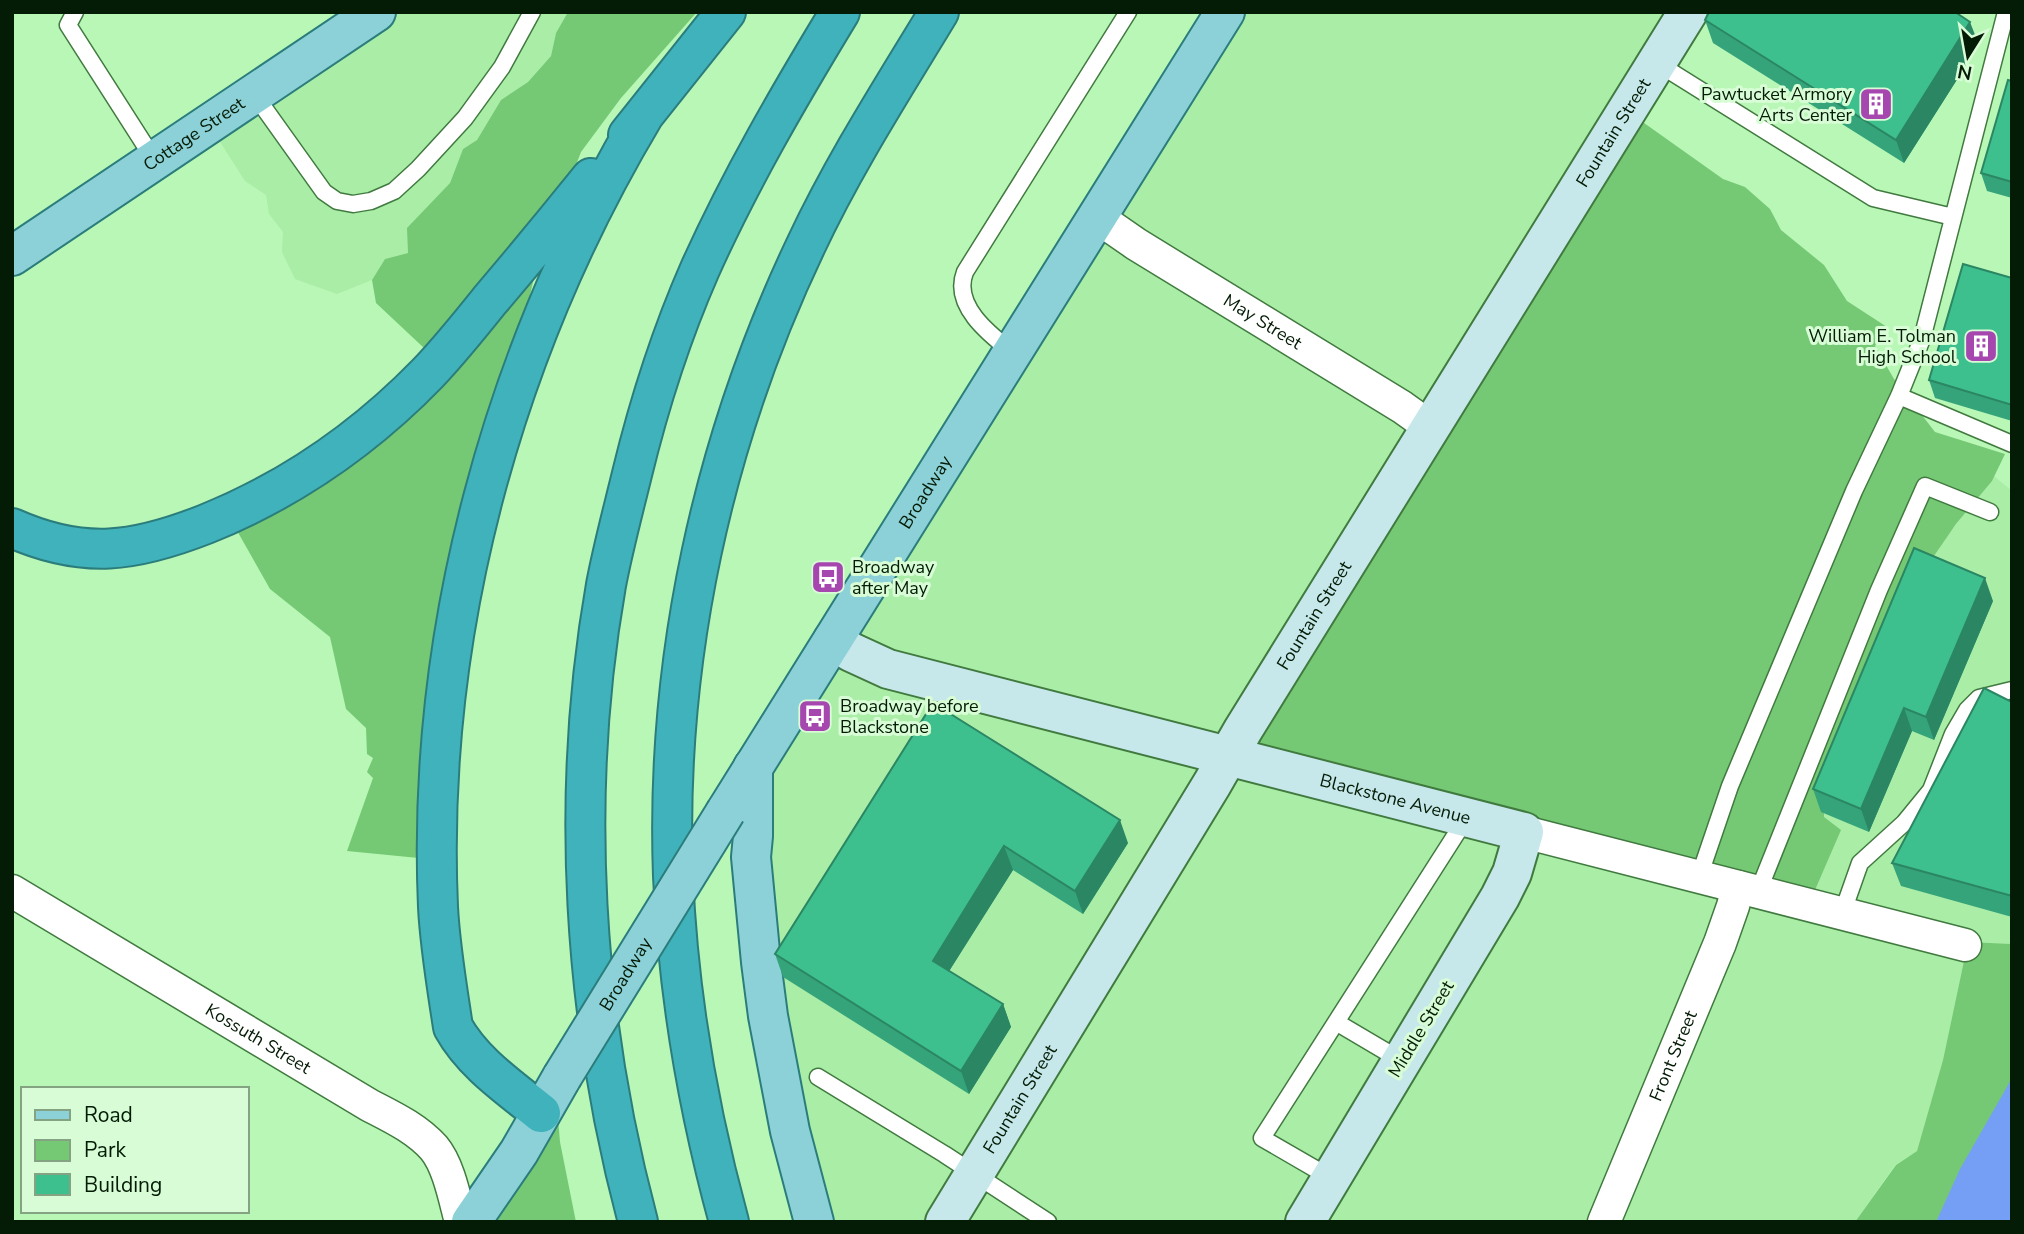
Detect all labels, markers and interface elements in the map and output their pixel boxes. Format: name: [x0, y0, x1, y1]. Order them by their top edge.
north arrow: [1933, 21, 2003, 91]
text: N: [1955, 58, 1974, 86]
street label: Fountain Street: [1570, 73, 1656, 192]
place label: Pawtucket Armory Arts Center: [1701, 82, 1853, 127]
building icon: Pawtucket Armory Arts Center: [1857, 85, 1895, 123]
street label: Cottage Street: [139, 91, 250, 177]
street label: May Street: [1219, 288, 1307, 355]
place label: William E. Tolman High School: [1808, 324, 1957, 369]
building icon: William E. Tolman High School: [1962, 327, 2000, 365]
street label: Broadway: [893, 450, 958, 533]
place label: Broadway after May: [852, 555, 935, 600]
street label: Fountain Street: [1271, 556, 1357, 674]
bus stop icon: Broadway after May: [809, 558, 847, 596]
place label: Broadway before Blackstone: [840, 694, 979, 739]
bus stop icon: Broadway before Blackstone: [796, 697, 834, 735]
street label: Blackstone Avenue: [1317, 768, 1473, 830]
street label: Broadway: [594, 932, 658, 1015]
street label: Middle Street: [1383, 975, 1460, 1082]
street label: Kossuth Street: [201, 998, 316, 1080]
street label: Front Street: [1644, 1006, 1703, 1105]
street label: Fountain Street: [977, 1039, 1063, 1158]
legend: [21, 1087, 248, 1213]
text: Road: [84, 1101, 133, 1129]
text: Park: [84, 1136, 126, 1164]
text: Building: [84, 1171, 162, 1199]

